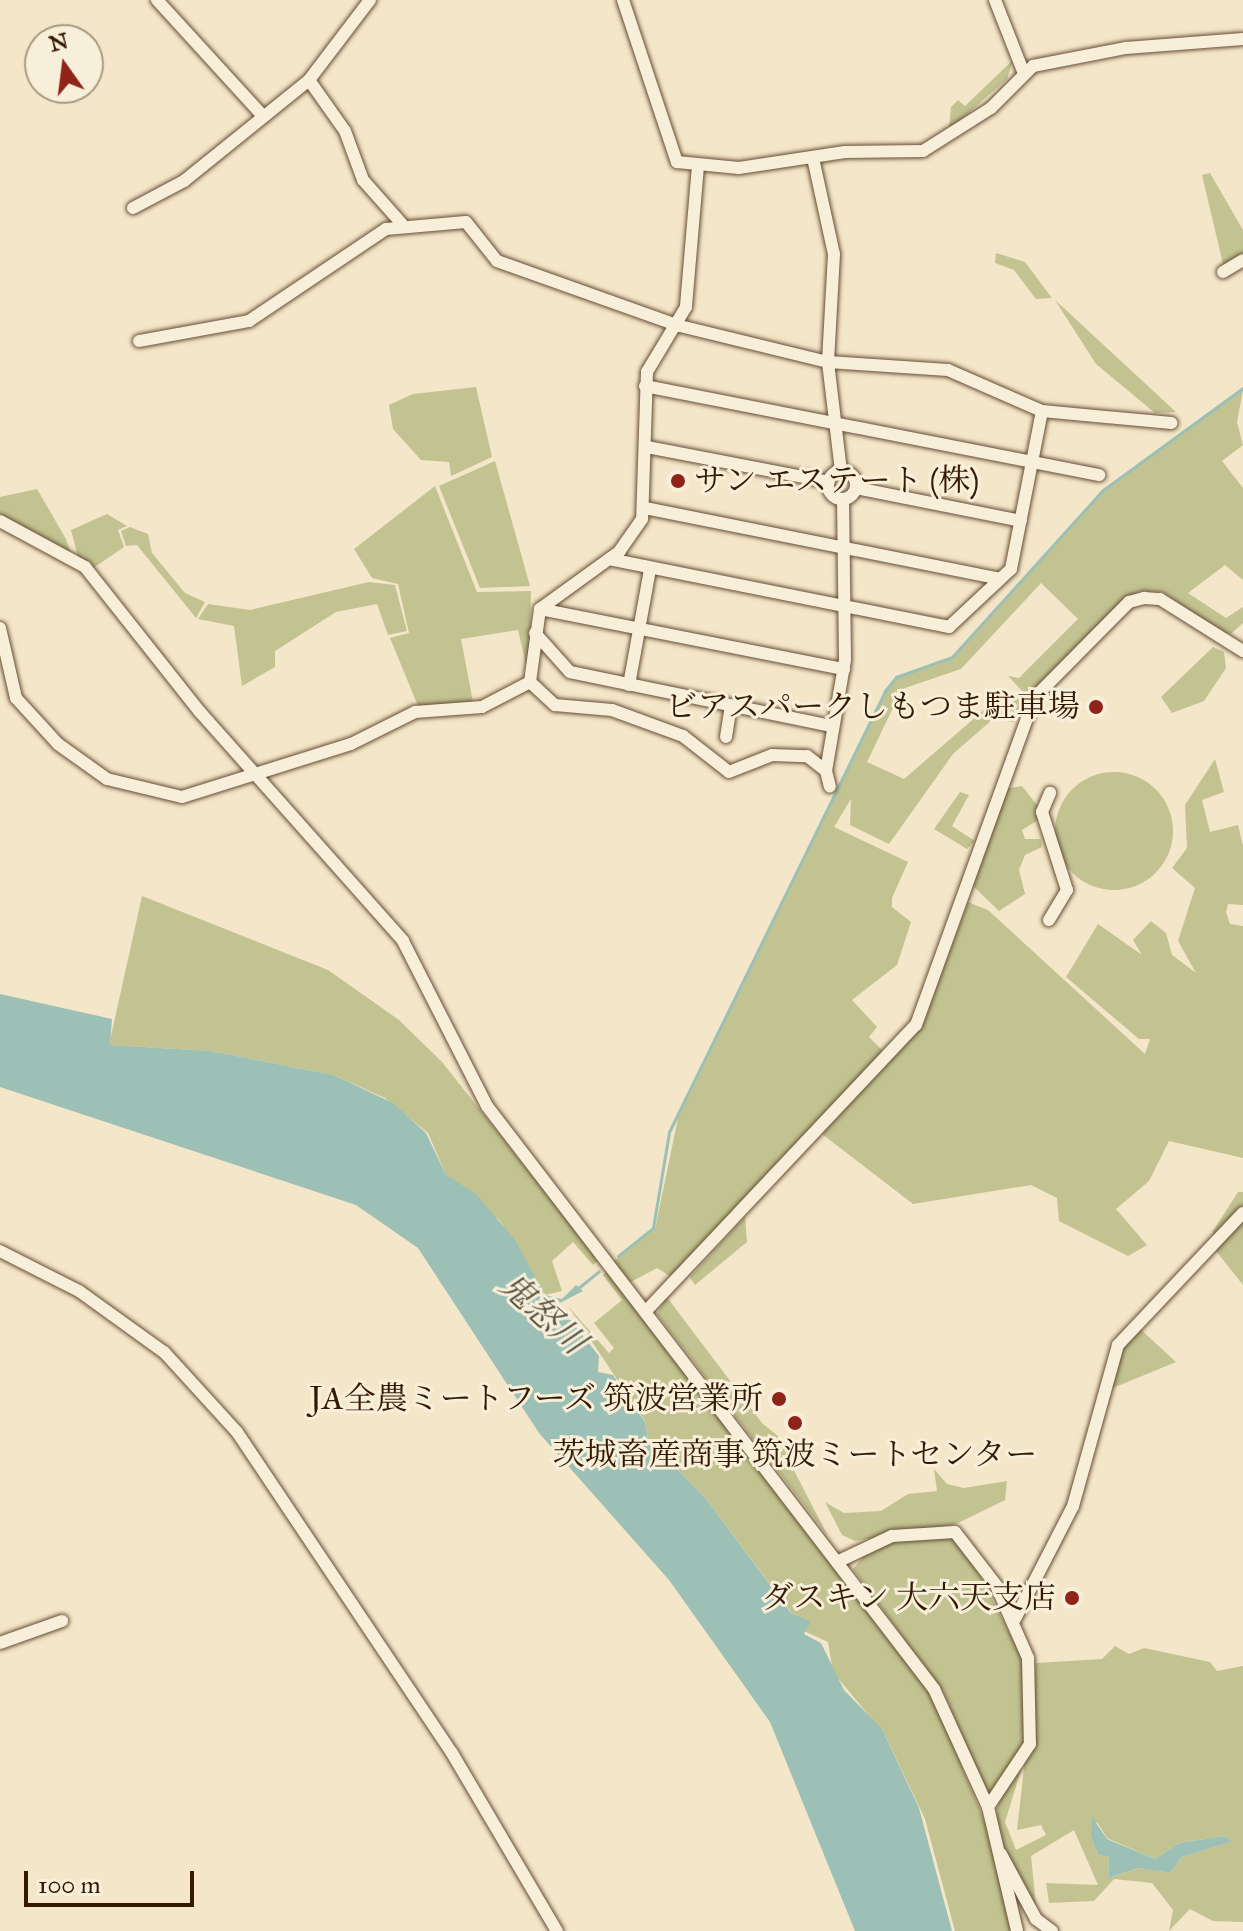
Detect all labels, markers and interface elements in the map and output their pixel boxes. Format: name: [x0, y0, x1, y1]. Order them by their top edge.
north arrow: [24, 24, 104, 104]
text: N: [46, 27, 71, 58]
place label: サン エステート (株): [694, 462, 982, 500]
marker: サン エステート (株): [669, 472, 687, 490]
place label: ビアスパークしもつま駐車場: [664, 688, 1080, 726]
marker: ビアスパークしもつま駐車場: [1087, 698, 1105, 716]
water label: 鬼怒川: [491, 1264, 595, 1362]
place label: JA全農ミートフーズ 筑波営業所: [307, 1380, 763, 1418]
marker: JA全農ミートフーズ 筑波営業所: [770, 1390, 788, 1408]
marker: 茨城畜産商事 筑波ミートセンター: [786, 1414, 804, 1432]
place label: 茨城畜産商事 筑波ミートセンター: [552, 1436, 1038, 1474]
place label: ダスキン 大六天支店: [761, 1579, 1056, 1617]
marker: ダスキン 大六天支店: [1063, 1589, 1081, 1607]
scale bar: [28, 1855, 198, 1905]
text: 100 m: [38, 1870, 101, 1900]

